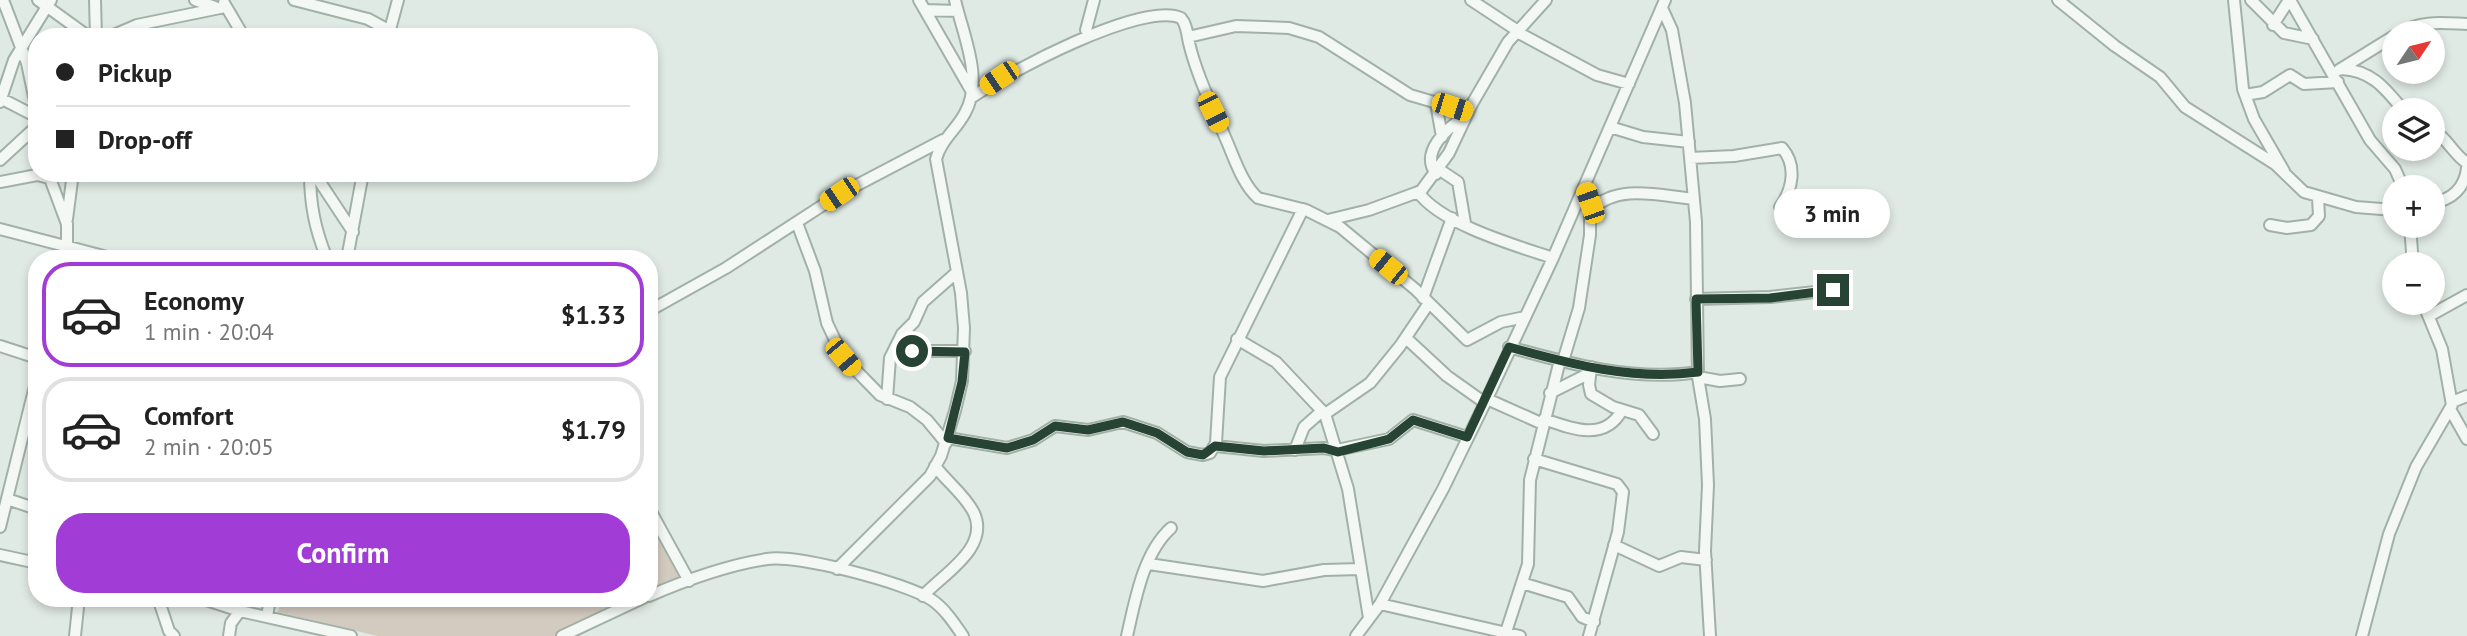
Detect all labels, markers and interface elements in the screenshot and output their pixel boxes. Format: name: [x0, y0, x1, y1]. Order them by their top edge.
north arrow: [2382, 21, 2445, 84]
map controls: [2382, 21, 2445, 315]
text: Pickup: [98, 56, 172, 89]
car: [976, 58, 1023, 98]
car: [1195, 89, 1232, 135]
car: [1429, 91, 1476, 123]
button: layers: [2382, 98, 2445, 161]
text: Drop-off: [98, 123, 192, 156]
car: [816, 174, 863, 214]
button: +: [2382, 175, 2445, 238]
car: [1574, 180, 1607, 226]
callout: 3 min: [1775, 188, 1891, 238]
text: 3 min: [1804, 199, 1860, 228]
car: [1366, 246, 1411, 288]
button: −: [2382, 252, 2445, 315]
route end: [1817, 274, 1849, 306]
icon: car: [60, 283, 123, 346]
text: Economy: [144, 284, 244, 317]
text: $1.33: [561, 298, 626, 331]
text: 1 min · 20:04: [144, 317, 274, 346]
car: [822, 334, 865, 380]
route start: [896, 335, 928, 367]
icon: car: [60, 398, 123, 461]
text: Comfort: [144, 399, 234, 432]
text: $1.79: [561, 413, 626, 446]
text: 2 min · 20:05: [144, 432, 274, 461]
button: Confirm: [56, 513, 630, 593]

